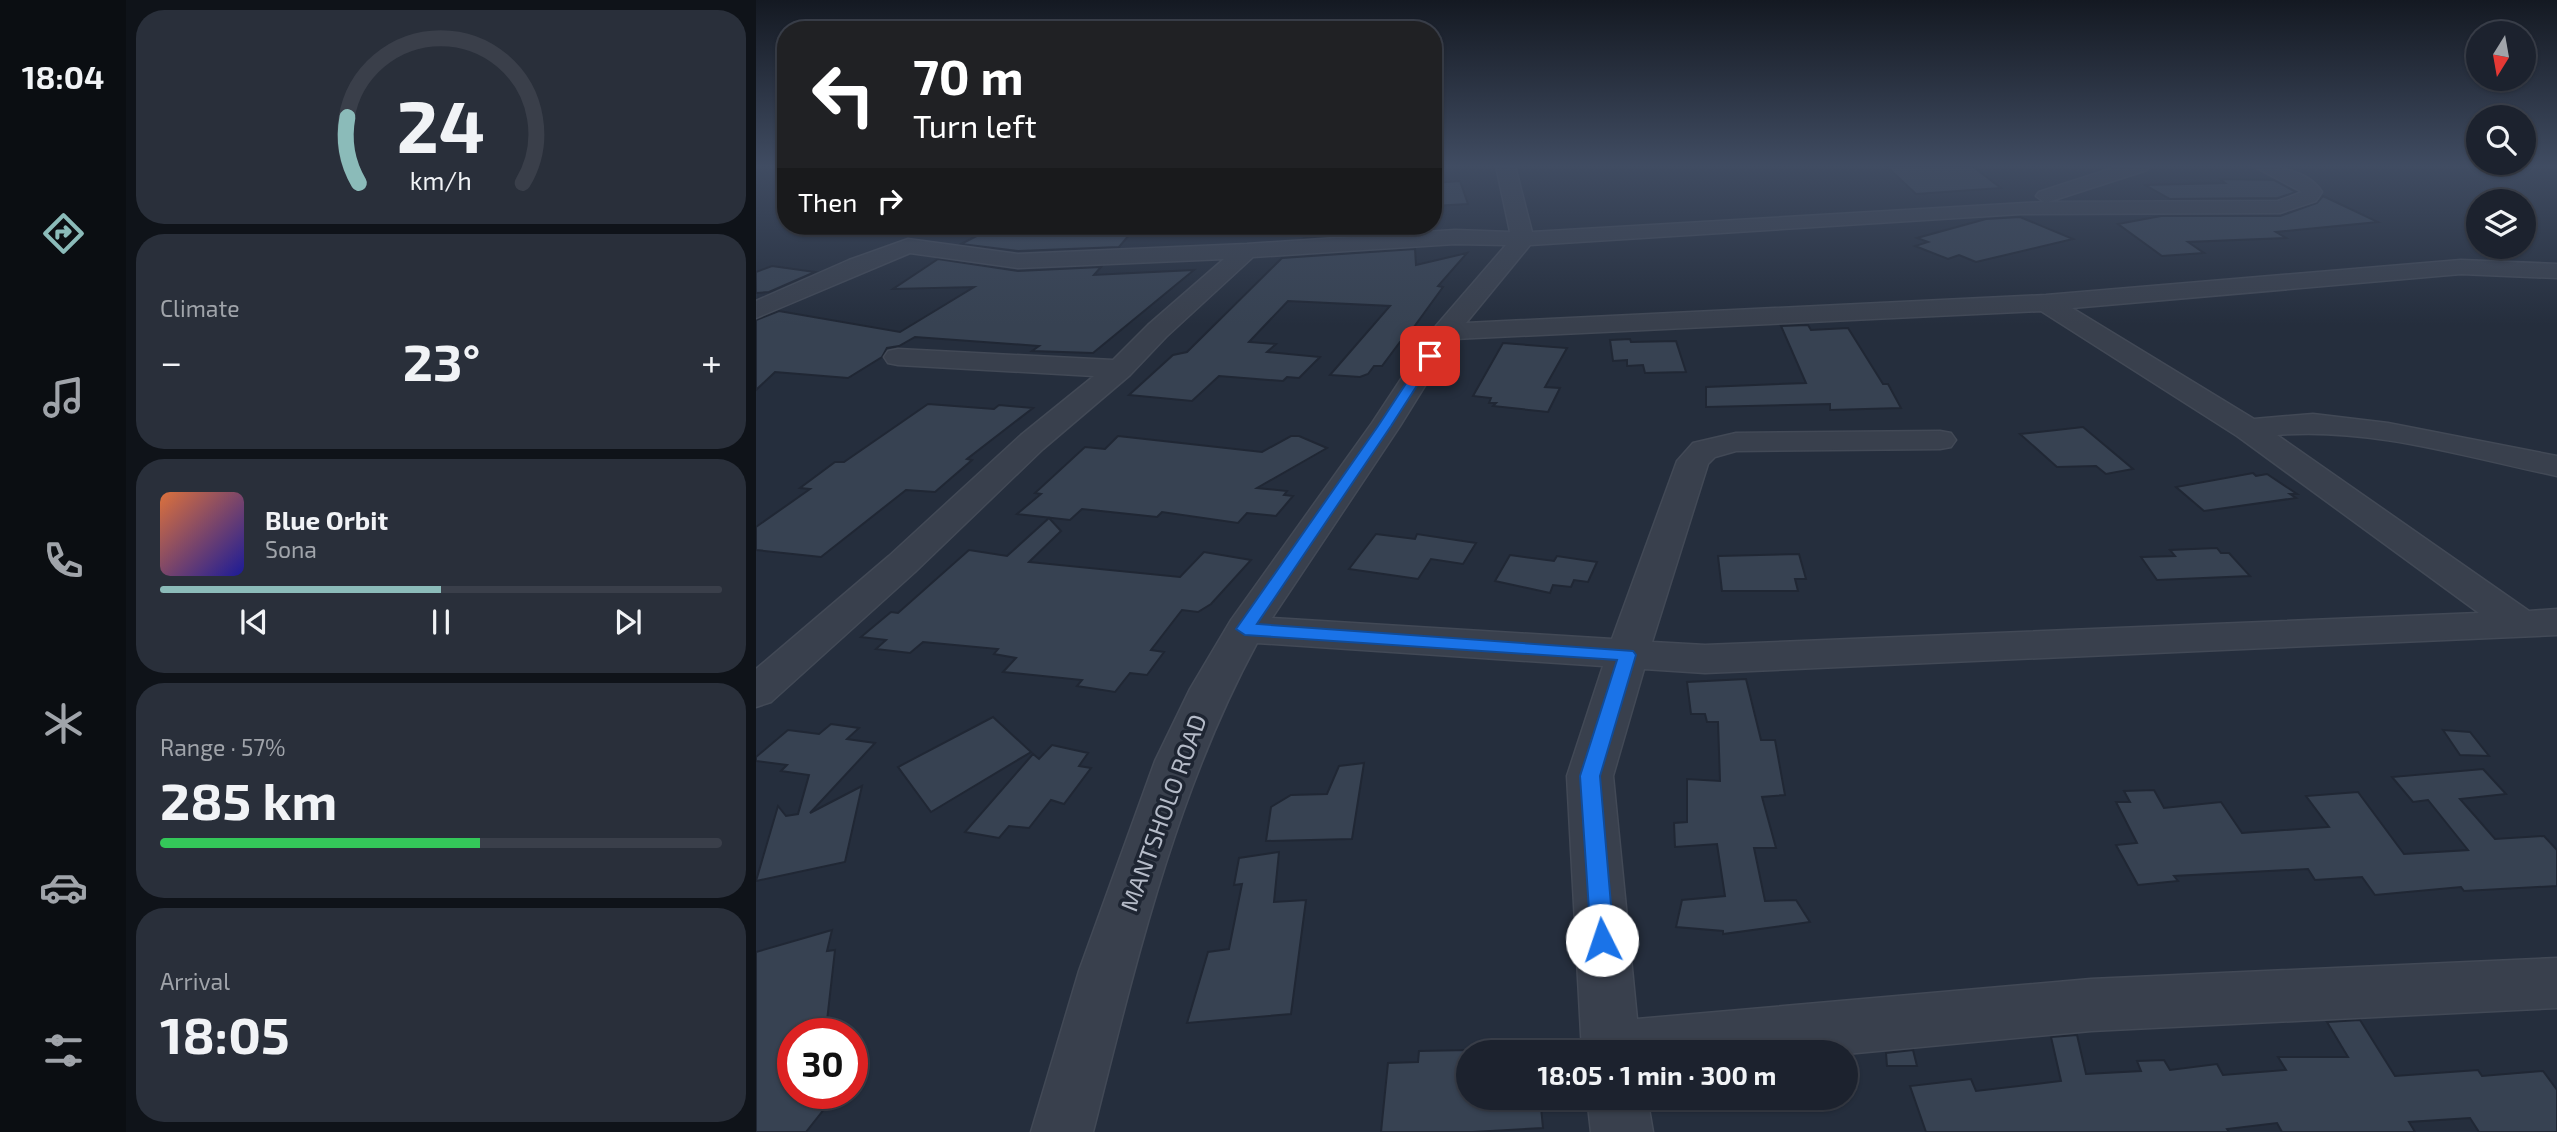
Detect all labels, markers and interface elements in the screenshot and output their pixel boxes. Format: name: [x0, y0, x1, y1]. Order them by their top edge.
north arrow: [2466, 21, 2536, 91]
map controls: [2466, 21, 2536, 259]
text: 70 m: [913, 46, 1024, 105]
icon: left: [798, 49, 889, 140]
text: 18:04: [22, 57, 104, 95]
text: 24: [397, 81, 485, 169]
button: search: [2466, 105, 2536, 175]
text: Turn left: [913, 106, 1037, 144]
text: km/h: [410, 165, 472, 195]
icon: right: [871, 182, 909, 220]
text: Then: [798, 186, 857, 217]
button: layers: [2466, 189, 2536, 259]
icon: directions: [39, 209, 88, 258]
text: Climate: [160, 294, 240, 322]
pin: [1400, 326, 1460, 386]
text: 23°: [403, 329, 480, 391]
icon: arrive: [1411, 337, 1449, 375]
text: −: [160, 338, 182, 384]
text: +: [701, 338, 722, 384]
icon: music: [39, 373, 88, 422]
text: Blue Orbit: [265, 504, 388, 535]
text: Sona: [265, 535, 317, 563]
icon: phone: [39, 536, 88, 585]
icon: previous: [235, 603, 273, 641]
icon: pause: [422, 603, 460, 641]
icon: next: [609, 603, 647, 641]
icon: climate: [39, 699, 88, 748]
street label: MANTSHOLO ROAD: [1114, 710, 1212, 915]
text: Range · 57%: [160, 733, 286, 761]
text: 285 km: [160, 768, 337, 830]
icon: car: [39, 863, 88, 912]
position arrow: [1565, 903, 1639, 977]
text: Arrival: [160, 967, 230, 995]
text: 18:05: [160, 1002, 290, 1064]
speed limit sign: 30: [777, 1018, 868, 1109]
icon: filters: [39, 1026, 88, 1075]
text: 18:05 · 1 min · 300 m: [1537, 1059, 1777, 1090]

